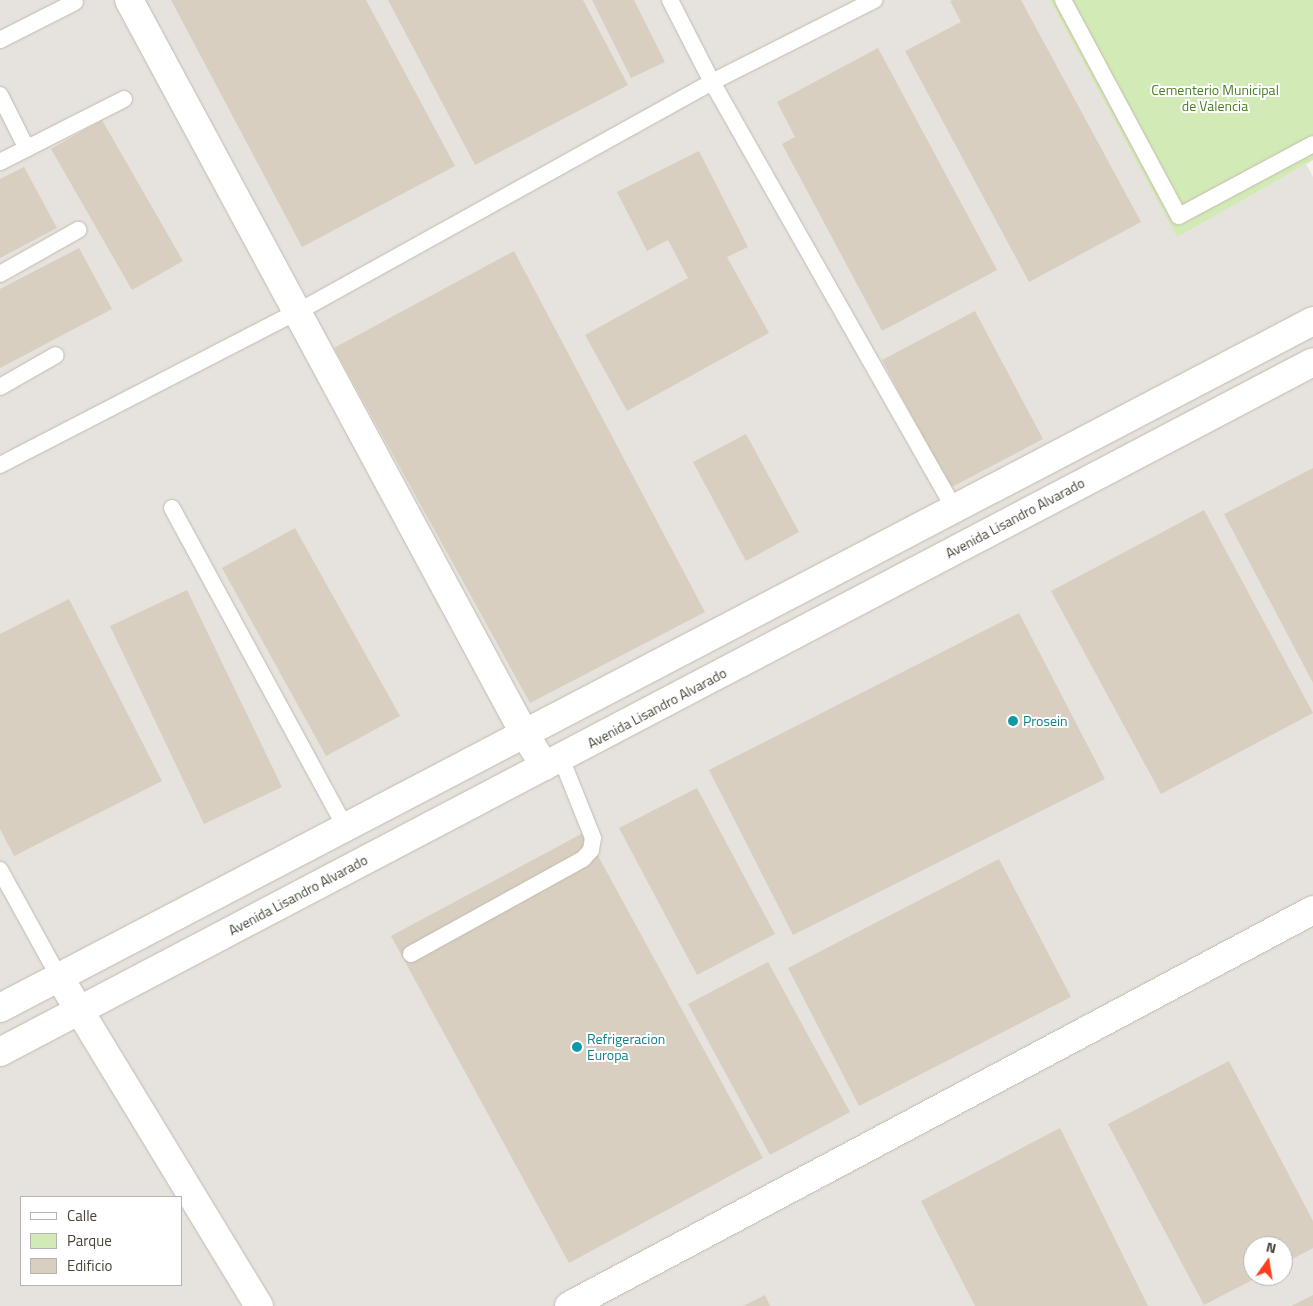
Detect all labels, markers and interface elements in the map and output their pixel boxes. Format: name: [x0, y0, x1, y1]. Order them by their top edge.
park label: Cementerio Municipal de Valencia: [1151, 82, 1279, 114]
street label: Avenida Lisandro Alvarado: [943, 474, 1087, 562]
street label: Avenida Lisandro Alvarado: [585, 664, 729, 752]
place label: Prosein: [1023, 713, 1068, 729]
marker: Prosein: [1007, 715, 1019, 727]
street label: Avenida Lisandro Alvarado: [226, 851, 370, 939]
place label: Refrigeracion Europa: [587, 1031, 665, 1064]
marker: Refrigeracion Europa: [571, 1041, 583, 1053]
legend: [20, 1196, 182, 1286]
text: Calle: [67, 1204, 97, 1227]
text: Parque: [67, 1229, 112, 1252]
north arrow: [1243, 1236, 1293, 1286]
text: N: [1264, 1236, 1278, 1258]
text: Edificio: [67, 1254, 112, 1277]

